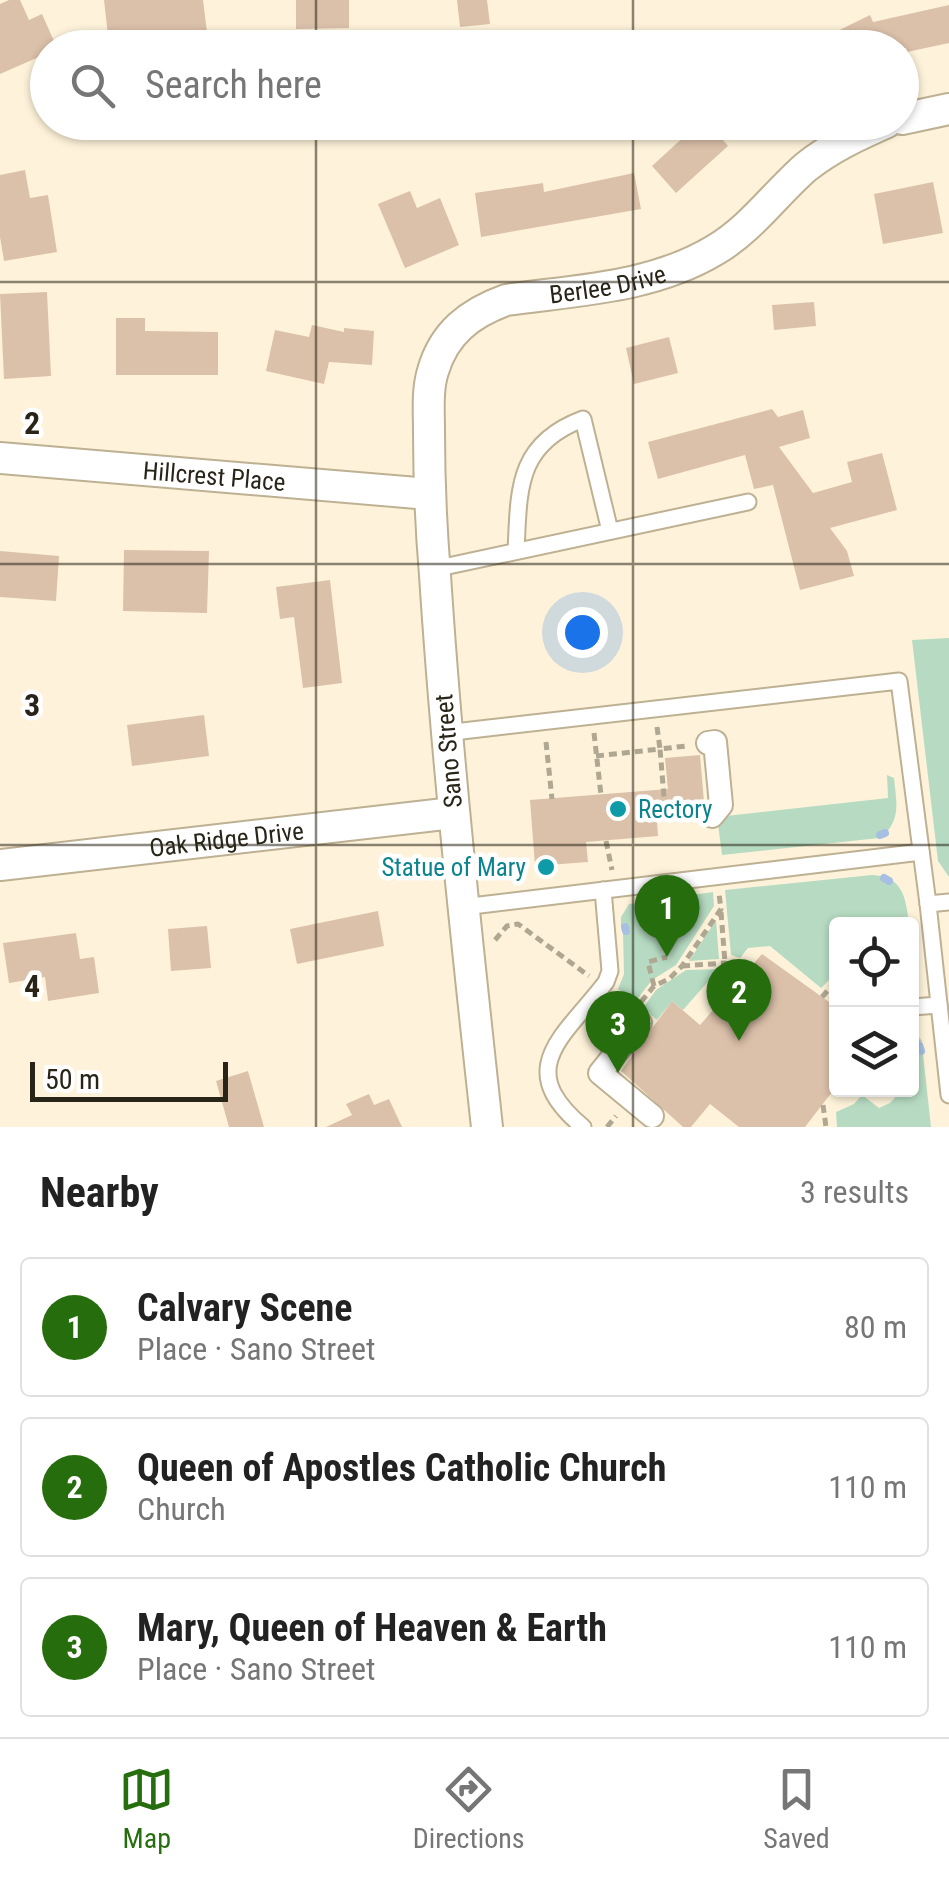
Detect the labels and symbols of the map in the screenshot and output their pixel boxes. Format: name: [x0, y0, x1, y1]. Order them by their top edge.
street label: Berlee Drive: [548, 259, 670, 309]
text: 2: [24, 404, 40, 442]
street label: Hillcrest Place: [142, 456, 287, 497]
your location: [557, 607, 608, 658]
text: 3: [24, 686, 40, 724]
street label: Sano Street: [429, 693, 468, 809]
place label: Rectory: [638, 795, 713, 824]
marker: Rectory: [607, 798, 629, 820]
street label: Oak Ridge Drive: [148, 816, 305, 863]
place label: Statue of Mary: [381, 853, 526, 882]
marker: Statue of Mary: [535, 856, 557, 878]
pin: 1: [634, 874, 700, 957]
pin: 2: [706, 958, 772, 1041]
text: 4: [24, 967, 40, 1005]
pin: 3: [586, 990, 650, 1073]
scale bar: [30, 1057, 228, 1102]

